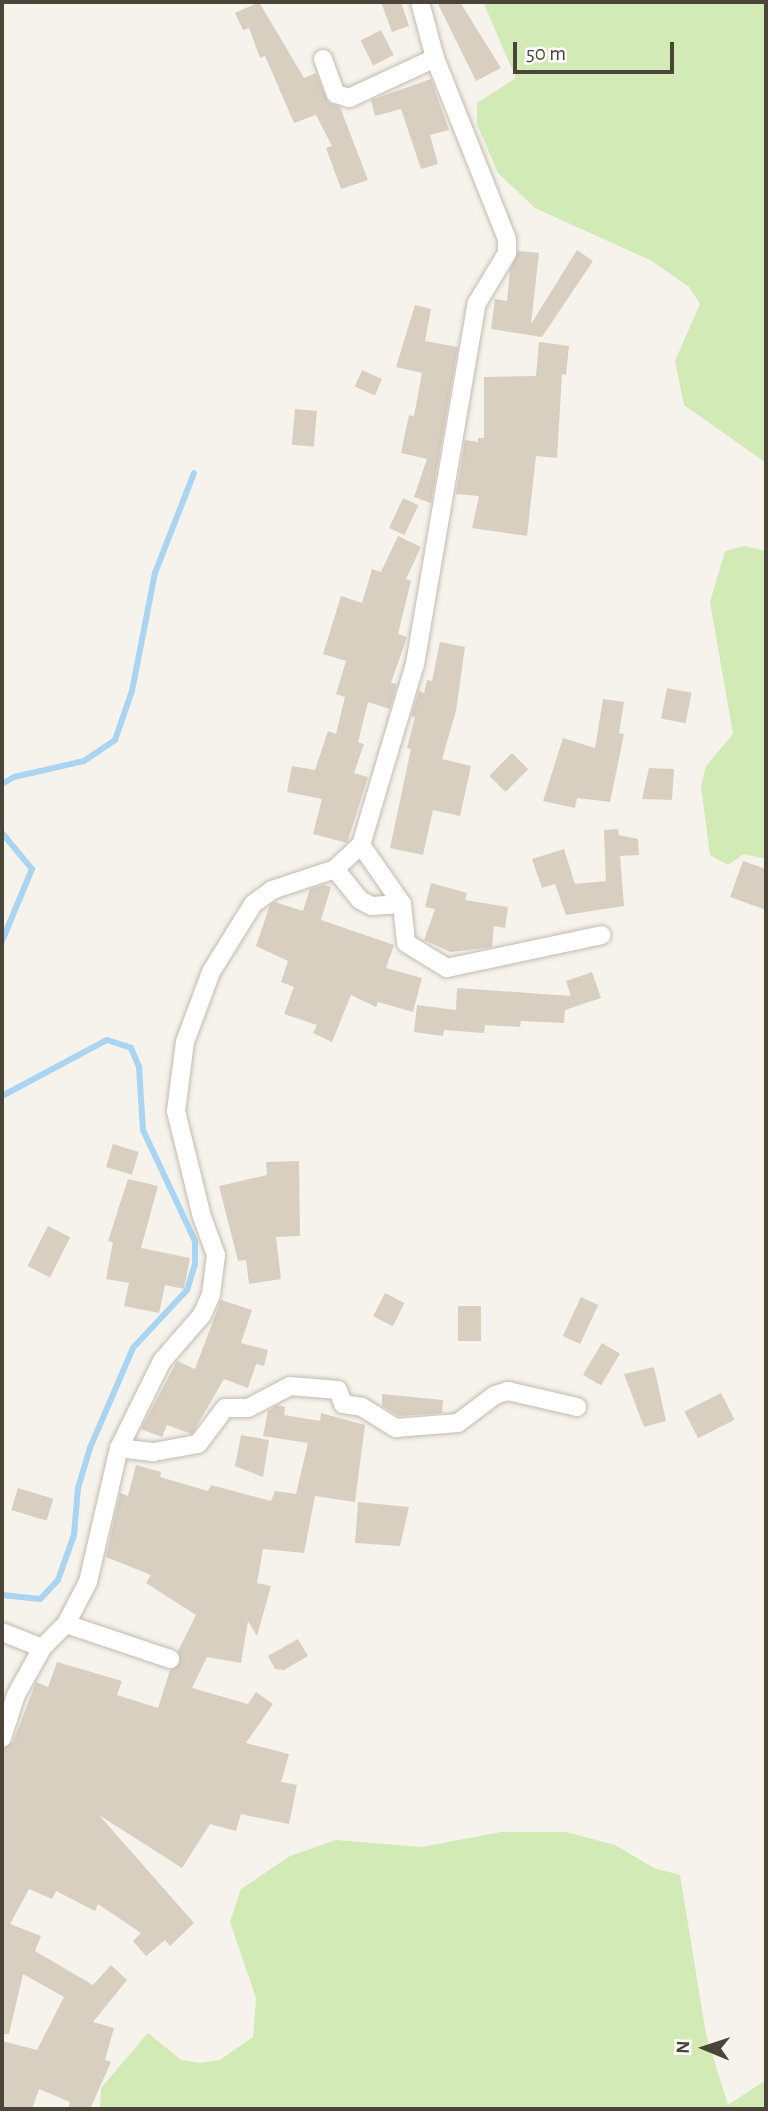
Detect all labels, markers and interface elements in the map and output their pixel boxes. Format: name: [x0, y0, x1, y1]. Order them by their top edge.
scale bar: [516, 28, 677, 72]
text: 50 m: [526, 43, 566, 64]
north arrow: [670, 2013, 740, 2083]
text: N: [674, 2040, 693, 2054]

